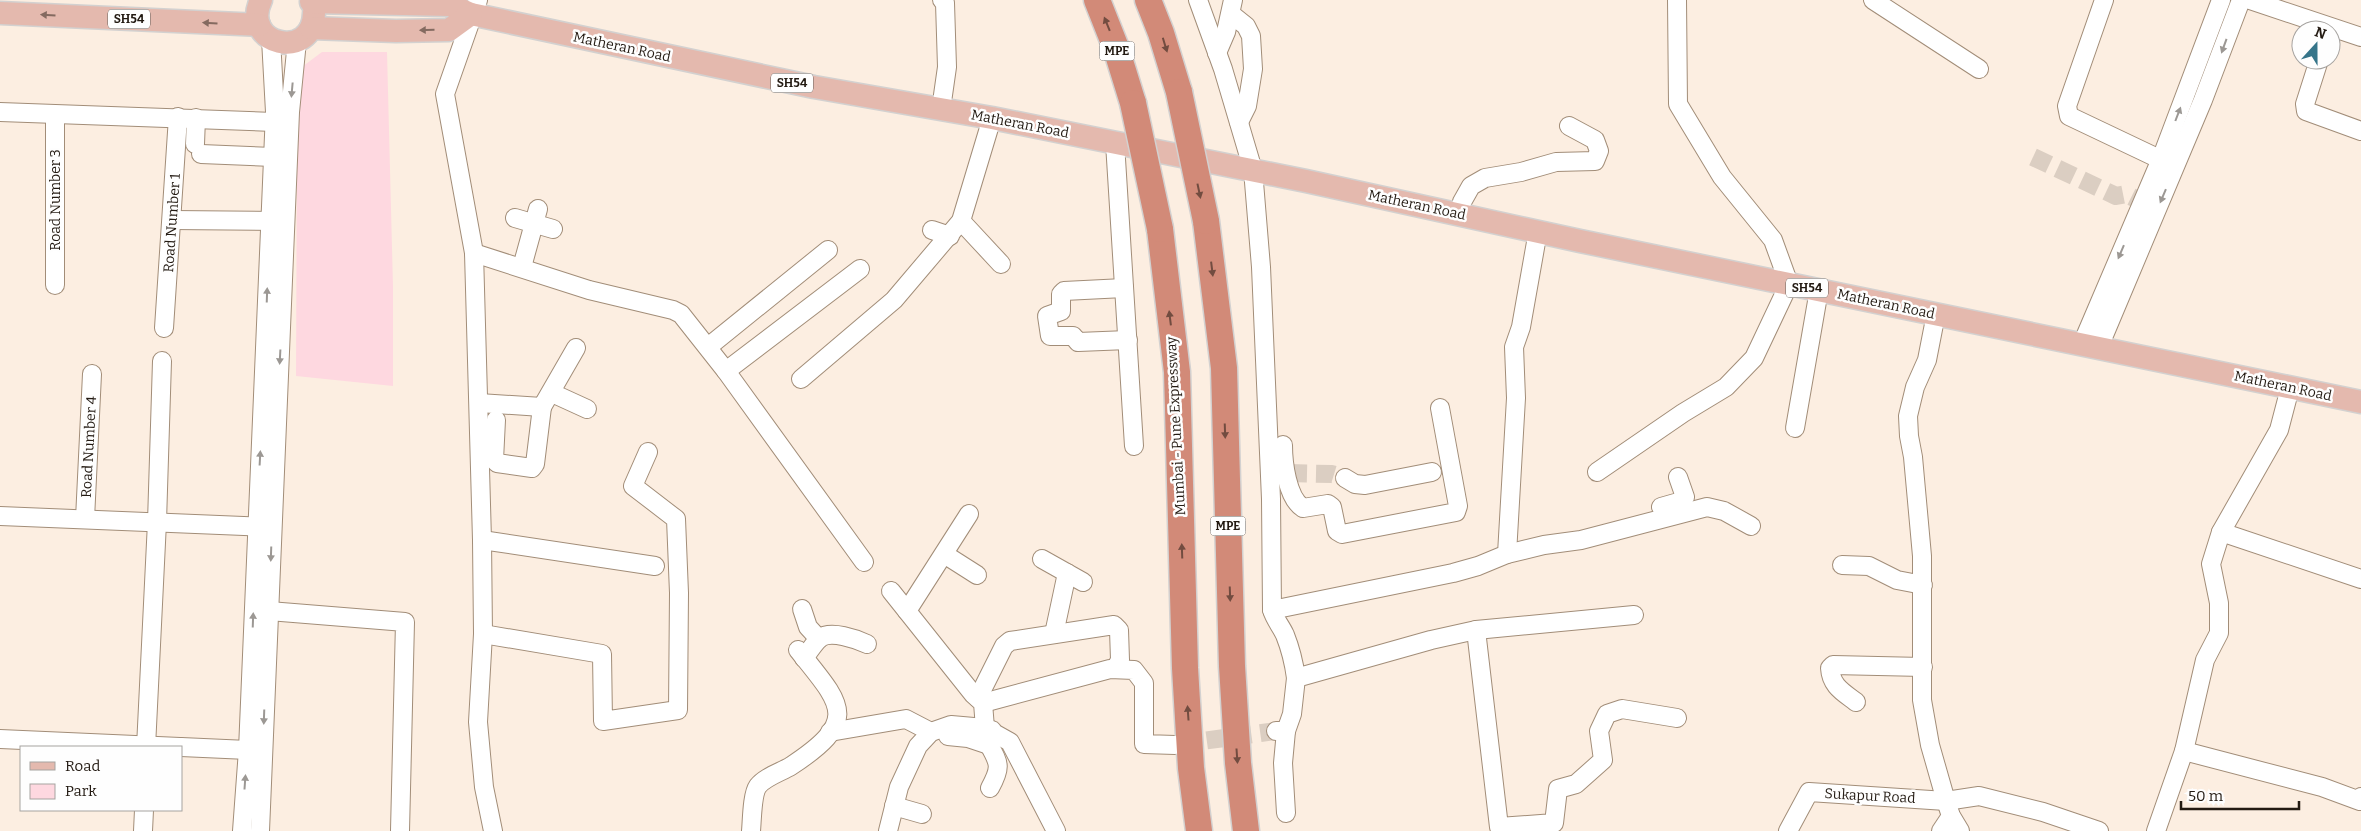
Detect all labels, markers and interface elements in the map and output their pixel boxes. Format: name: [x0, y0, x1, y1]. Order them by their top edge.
road number: SH54: [108, 10, 150, 28]
one-way arrow: [40, 11, 56, 19]
one-way arrow: [1102, 17, 1110, 31]
one-way arrow: [202, 18, 218, 26]
north arrow: [2291, 20, 2341, 70]
text: N: [2312, 23, 2329, 43]
one-way arrow: [419, 26, 435, 34]
street label: Matheran Road: [572, 28, 672, 66]
one-way arrow: [1161, 38, 1169, 53]
one-way arrow: [2220, 39, 2228, 54]
road number: MPE: [1100, 41, 1134, 60]
road number: SH54: [771, 74, 813, 92]
one-way arrow: [288, 82, 296, 98]
street label: Matheran Road: [970, 106, 1070, 142]
one-way arrow: [2175, 106, 2182, 121]
street label: Road Number 3: [47, 149, 64, 251]
street label: Road Number 1: [160, 173, 184, 273]
one-way arrow: [1196, 183, 1204, 199]
street label: Matheran Road: [1367, 186, 1467, 224]
one-way arrow: [2158, 189, 2166, 203]
one-way arrow: [2117, 245, 2125, 259]
one-way arrow: [1208, 262, 1216, 278]
road number: SH54: [1786, 278, 1828, 298]
street label: Matheran Road: [1836, 285, 1936, 323]
one-way arrow: [264, 287, 272, 303]
one-way arrow: [1166, 310, 1174, 326]
street label: Mumbai - Pune Expressway: [1163, 336, 1189, 516]
one-way arrow: [276, 349, 284, 365]
street label: Matheran Road: [2233, 367, 2333, 405]
street label: Road Number 4: [78, 396, 100, 498]
one-way arrow: [1222, 423, 1230, 439]
one-way arrow: [257, 449, 265, 465]
road number: MPE: [1210, 516, 1246, 536]
one-way arrow: [1178, 542, 1186, 558]
one-way arrow: [267, 547, 275, 563]
one-way arrow: [1226, 586, 1234, 602]
one-way arrow: [250, 612, 258, 628]
one-way arrow: [1184, 705, 1192, 721]
one-way arrow: [260, 709, 268, 725]
legend: [20, 746, 182, 811]
one-way arrow: [1234, 748, 1242, 764]
text: Road: [65, 757, 100, 775]
one-way arrow: [242, 774, 250, 790]
scale bar: [2181, 778, 2298, 810]
text: Park: [65, 782, 97, 800]
street label: Sukapur Road: [1824, 785, 1916, 807]
text: 50 m: [2188, 787, 2224, 805]

